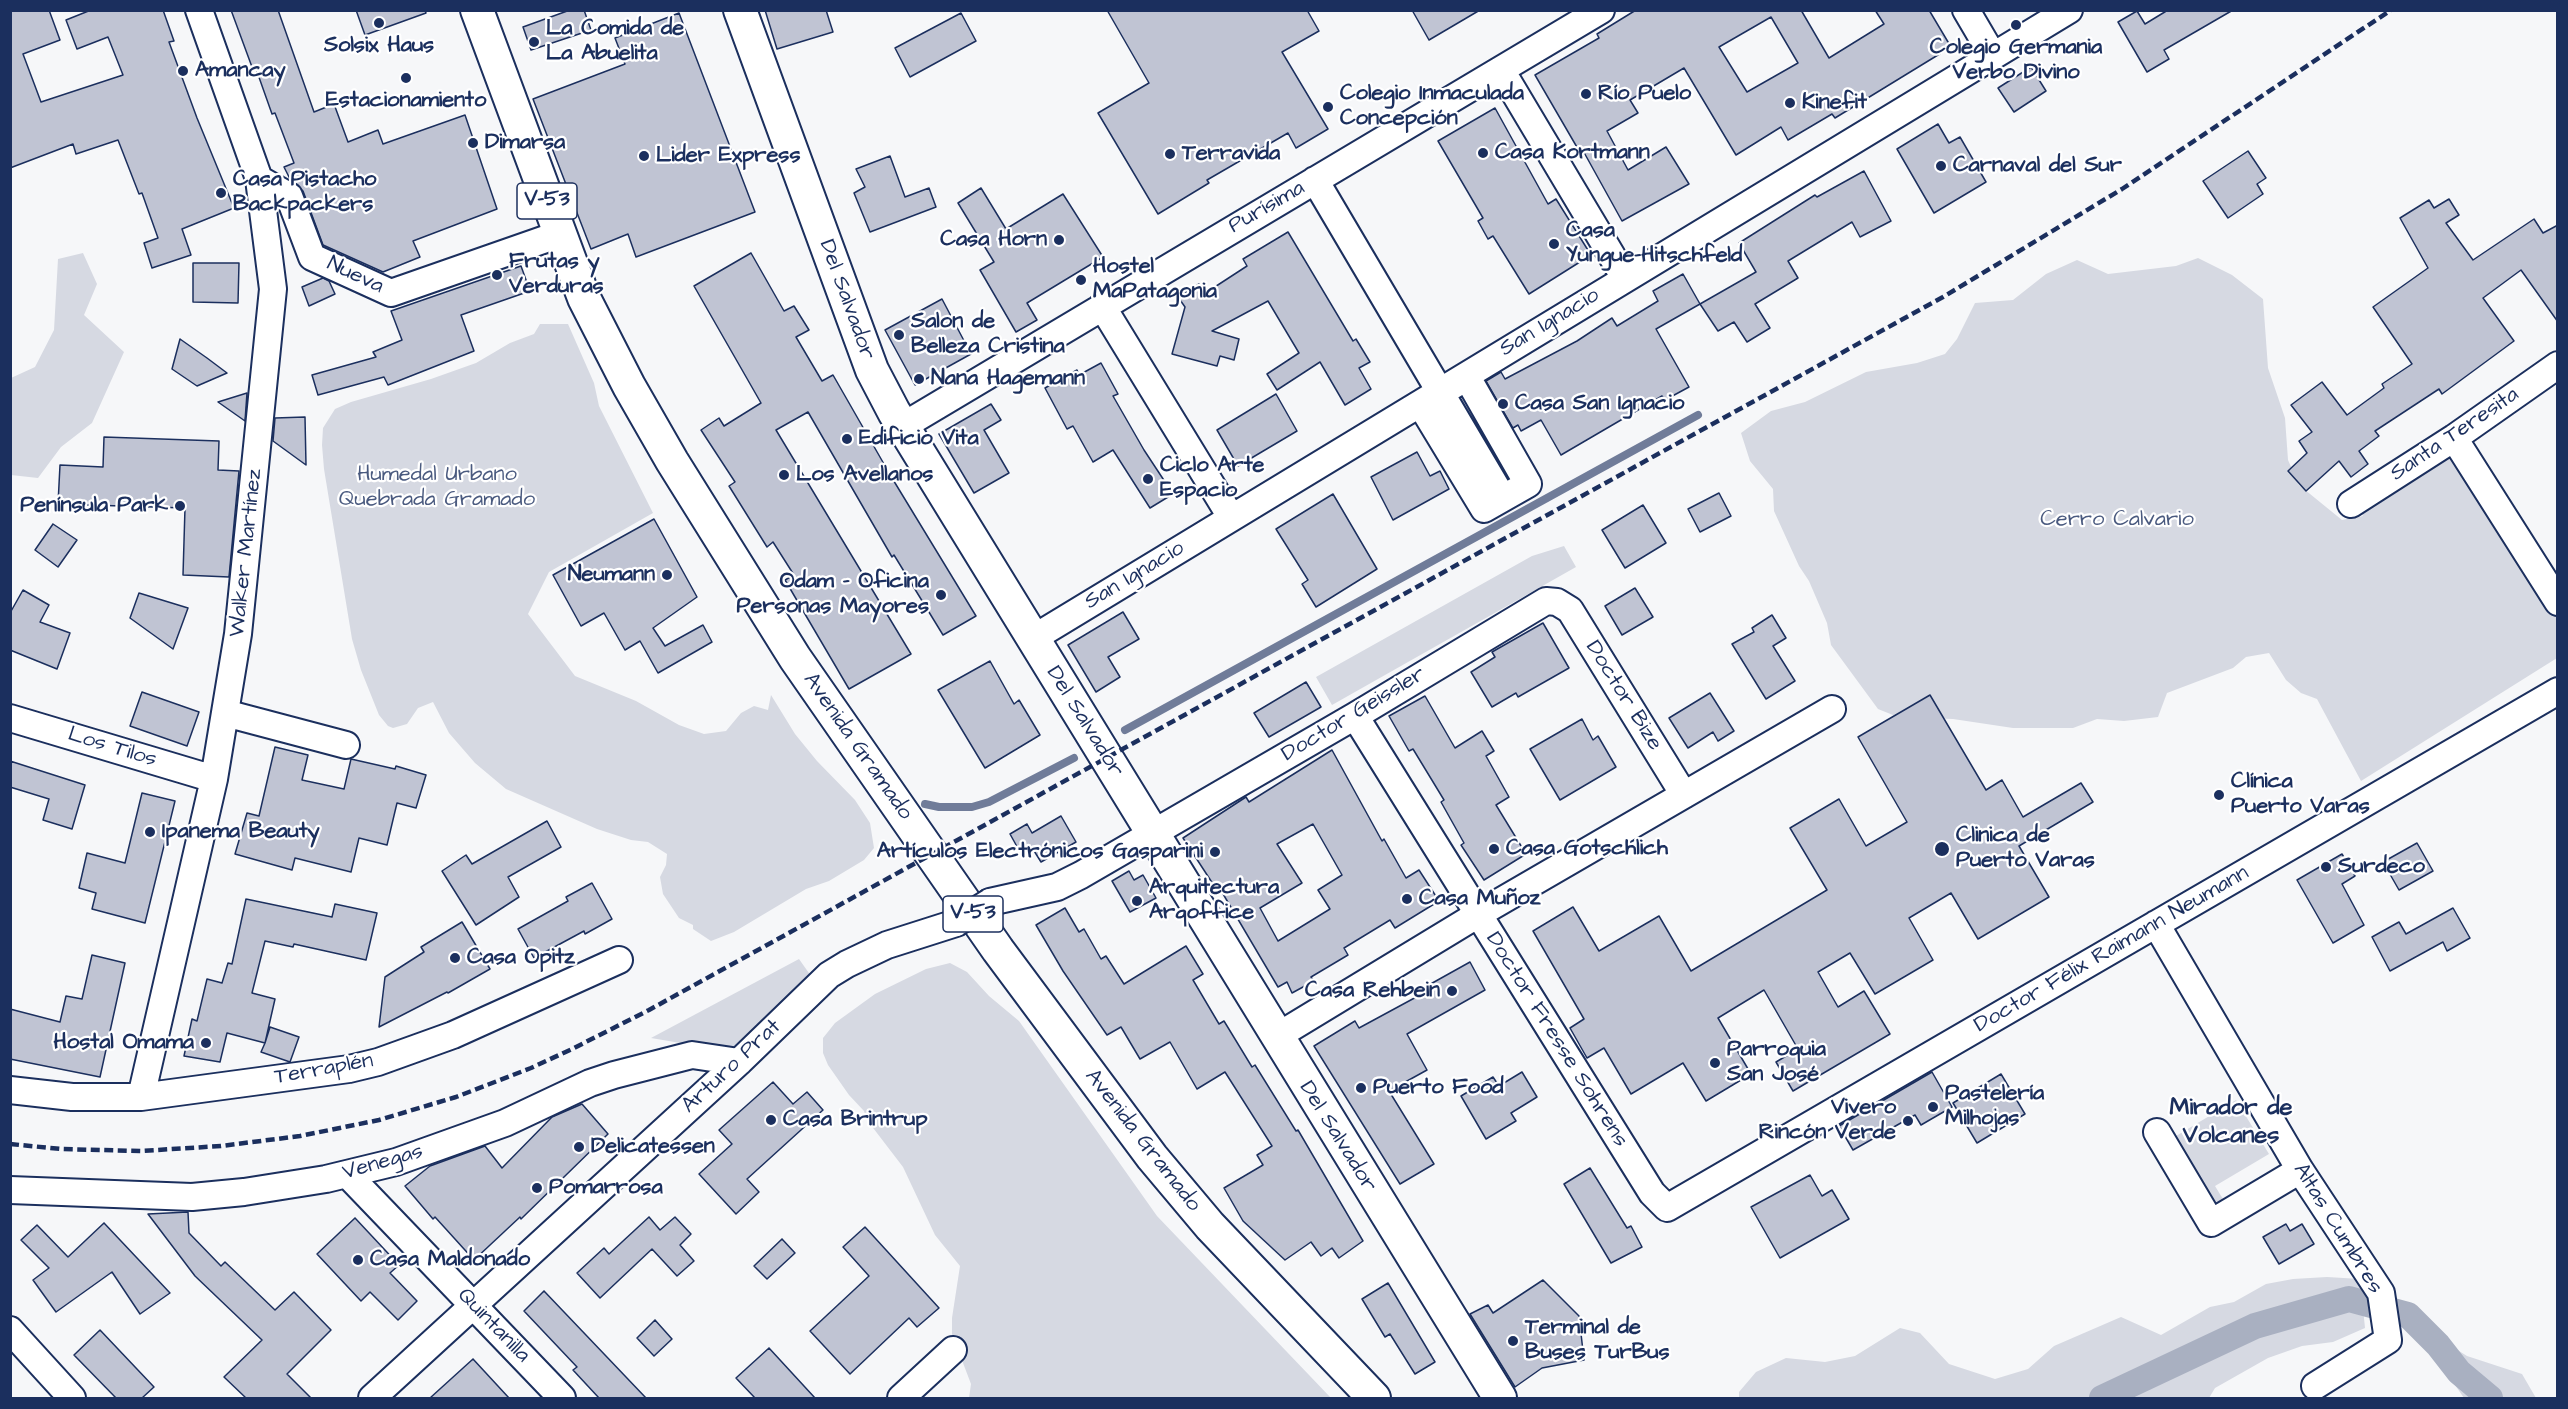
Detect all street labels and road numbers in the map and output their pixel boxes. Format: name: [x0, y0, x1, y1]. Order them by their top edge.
street label: Purísima: [1224, 176, 1310, 240]
road number: V-53: [517, 183, 577, 219]
street label: Del Salvador: [812, 236, 880, 364]
street label: Nueva: [322, 251, 388, 301]
street label: San Ignacio: [1495, 283, 1605, 363]
street label: Santa Teresita: [2386, 382, 2524, 488]
street label: Walker Martínez: [225, 467, 269, 639]
street label: San Ignacio: [1080, 536, 1190, 616]
street label: Doctor Bize: [1579, 636, 1667, 756]
street label: Del Salvador: [1040, 662, 1128, 782]
street label: Doctor Geissler: [1277, 662, 1431, 768]
street label: Avenida Gramado: [796, 668, 918, 826]
street label: Los Tilos: [64, 722, 160, 774]
street label: Doctor Félix Raimann Neumann: [1970, 860, 2254, 1040]
road number: V-53: [943, 896, 1003, 932]
street label: Doctor Fresse Sohrens: [1479, 928, 1633, 1152]
street label: Arturo Prat: [677, 1014, 787, 1120]
street label: Terraplén: [273, 1048, 375, 1092]
street label: Avenida Gramado: [1078, 1064, 1206, 1218]
street label: Del Salvador: [1293, 1077, 1381, 1197]
street label: Venegas: [340, 1139, 426, 1187]
street label: Altas Cumbres: [2286, 1159, 2388, 1299]
street label: Quintanilla: [451, 1283, 535, 1369]

